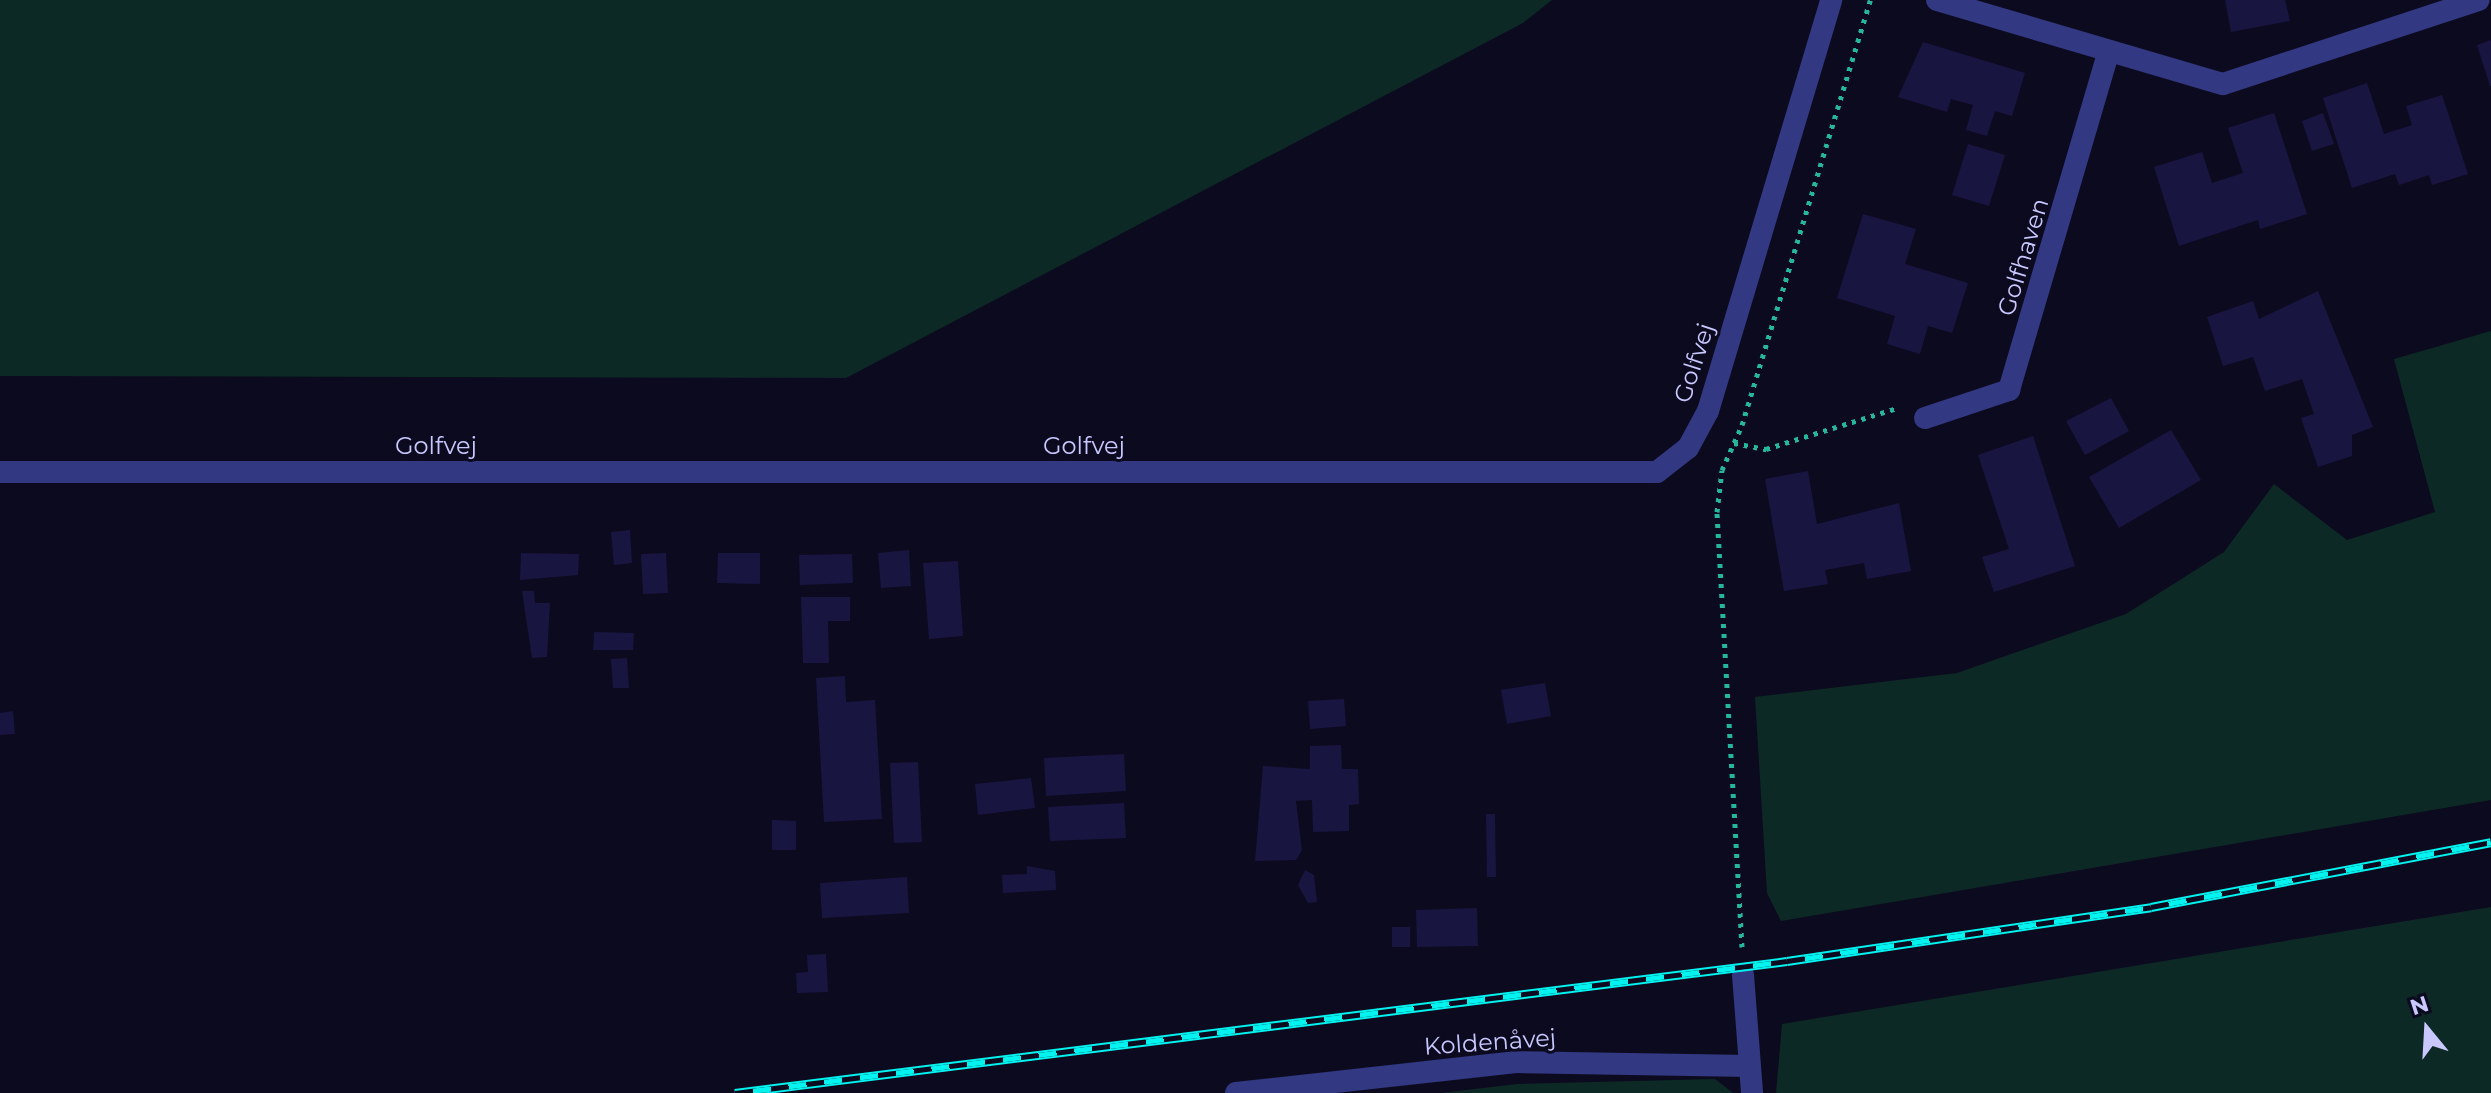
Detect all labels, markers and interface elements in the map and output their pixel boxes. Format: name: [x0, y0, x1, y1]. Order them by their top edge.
street label: Golfhaven: [1991, 195, 2055, 319]
street label: Golfvej: [1668, 320, 1720, 406]
street label: Golfvej: [395, 432, 477, 460]
street label: Golfvej: [1043, 432, 1125, 460]
north arrow: [2387, 989, 2467, 1069]
text: N: [2407, 990, 2432, 1021]
street label: Koldenåvej: [1423, 1023, 1557, 1061]

